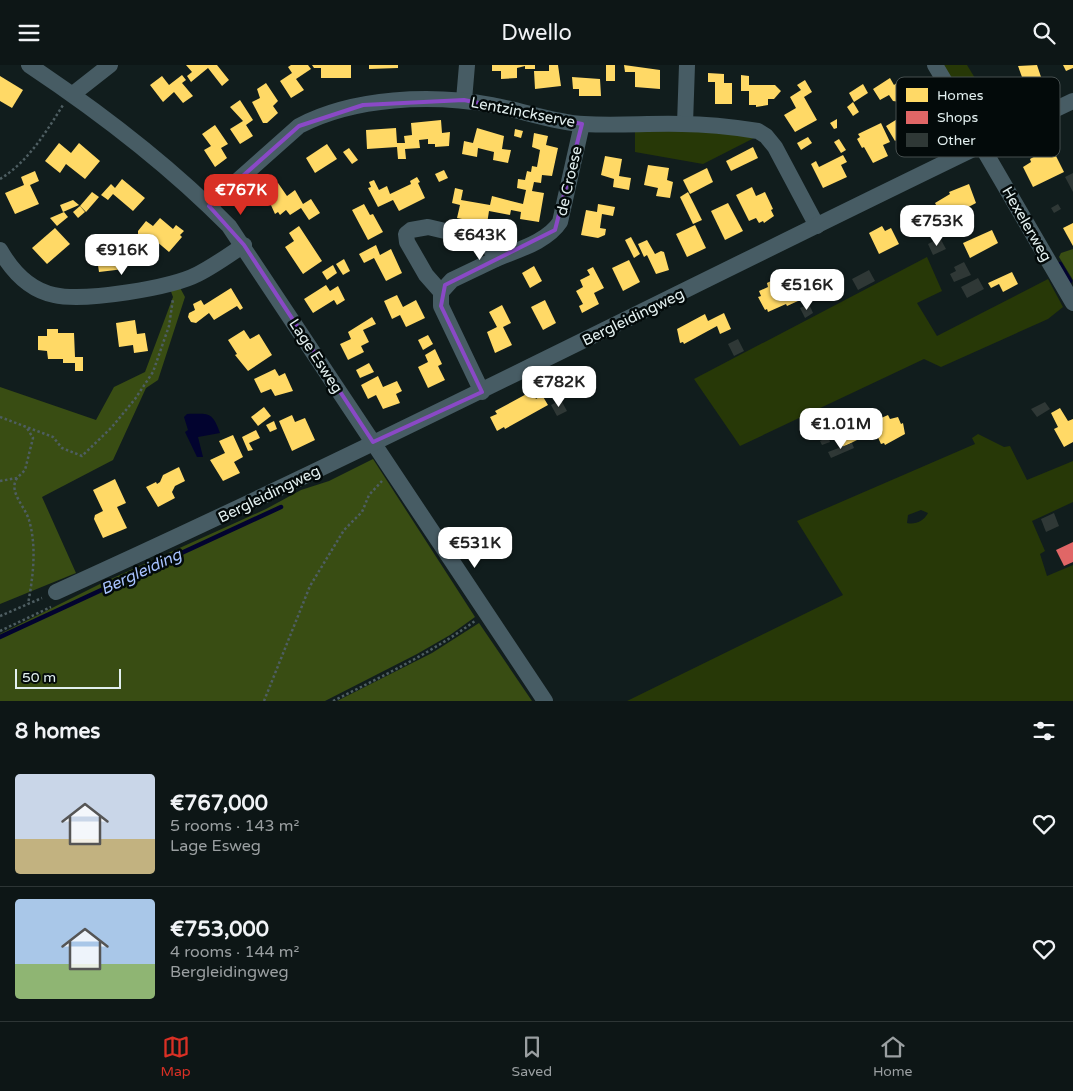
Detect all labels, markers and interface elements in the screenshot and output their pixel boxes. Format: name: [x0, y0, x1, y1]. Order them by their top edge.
icon: menu: [15, 19, 43, 47]
icon: search: [1030, 19, 1058, 47]
text: Dwello: [501, 20, 572, 46]
legend: [896, 77, 1060, 157]
text: Homes: [937, 87, 984, 104]
street label: Lentzinckserve: [469, 93, 577, 131]
text: Shops: [937, 109, 978, 126]
text: Other: [937, 132, 976, 149]
street label: de Croese: [552, 144, 586, 218]
pin: €767K: [206, 173, 276, 216]
text: €767K: [215, 180, 267, 200]
street label: Hexelerweg: [998, 183, 1056, 265]
pin: €753K: [902, 205, 972, 247]
text: €753K: [911, 211, 963, 231]
pin: €643K: [445, 219, 515, 261]
text: €643K: [454, 225, 506, 245]
pin: €916K: [87, 233, 157, 276]
text: €916K: [96, 240, 148, 260]
pin: €516K: [772, 269, 842, 311]
text: €516K: [781, 275, 833, 295]
street label: Bergleidingweg: [579, 285, 687, 349]
street label: Lage Esweg: [285, 315, 347, 397]
pin: €782K: [524, 365, 594, 408]
text: €782K: [533, 372, 585, 392]
pin: €1.01M: [800, 407, 882, 450]
text: €1.01M: [811, 414, 871, 434]
street label: Bergleidingweg: [215, 462, 323, 526]
pin: €531K: [440, 527, 510, 569]
text: €531K: [449, 533, 501, 553]
water label: Bergleiding: [97, 544, 185, 599]
scale bar: [15, 666, 121, 689]
text: 50 m: [22, 669, 56, 686]
icon: filters: [1030, 717, 1058, 745]
text: 8 homes: [15, 719, 100, 744]
text: €767,000: [170, 791, 268, 816]
icon: home: [55, 794, 115, 854]
icon: heart: [1030, 810, 1058, 838]
text: 5 rooms · 143 m²: [170, 816, 299, 836]
text: Lage Esweg: [170, 836, 261, 856]
text: €753,000: [170, 917, 269, 942]
icon: home: [55, 919, 115, 979]
icon: heart: [1030, 935, 1058, 963]
text: 4 rooms · 144 m²: [170, 942, 299, 962]
text: Bergleidingweg: [170, 962, 289, 982]
tab: Map: [160, 1033, 191, 1080]
tab: Saved: [512, 1033, 552, 1080]
tab: Home: [873, 1033, 913, 1080]

